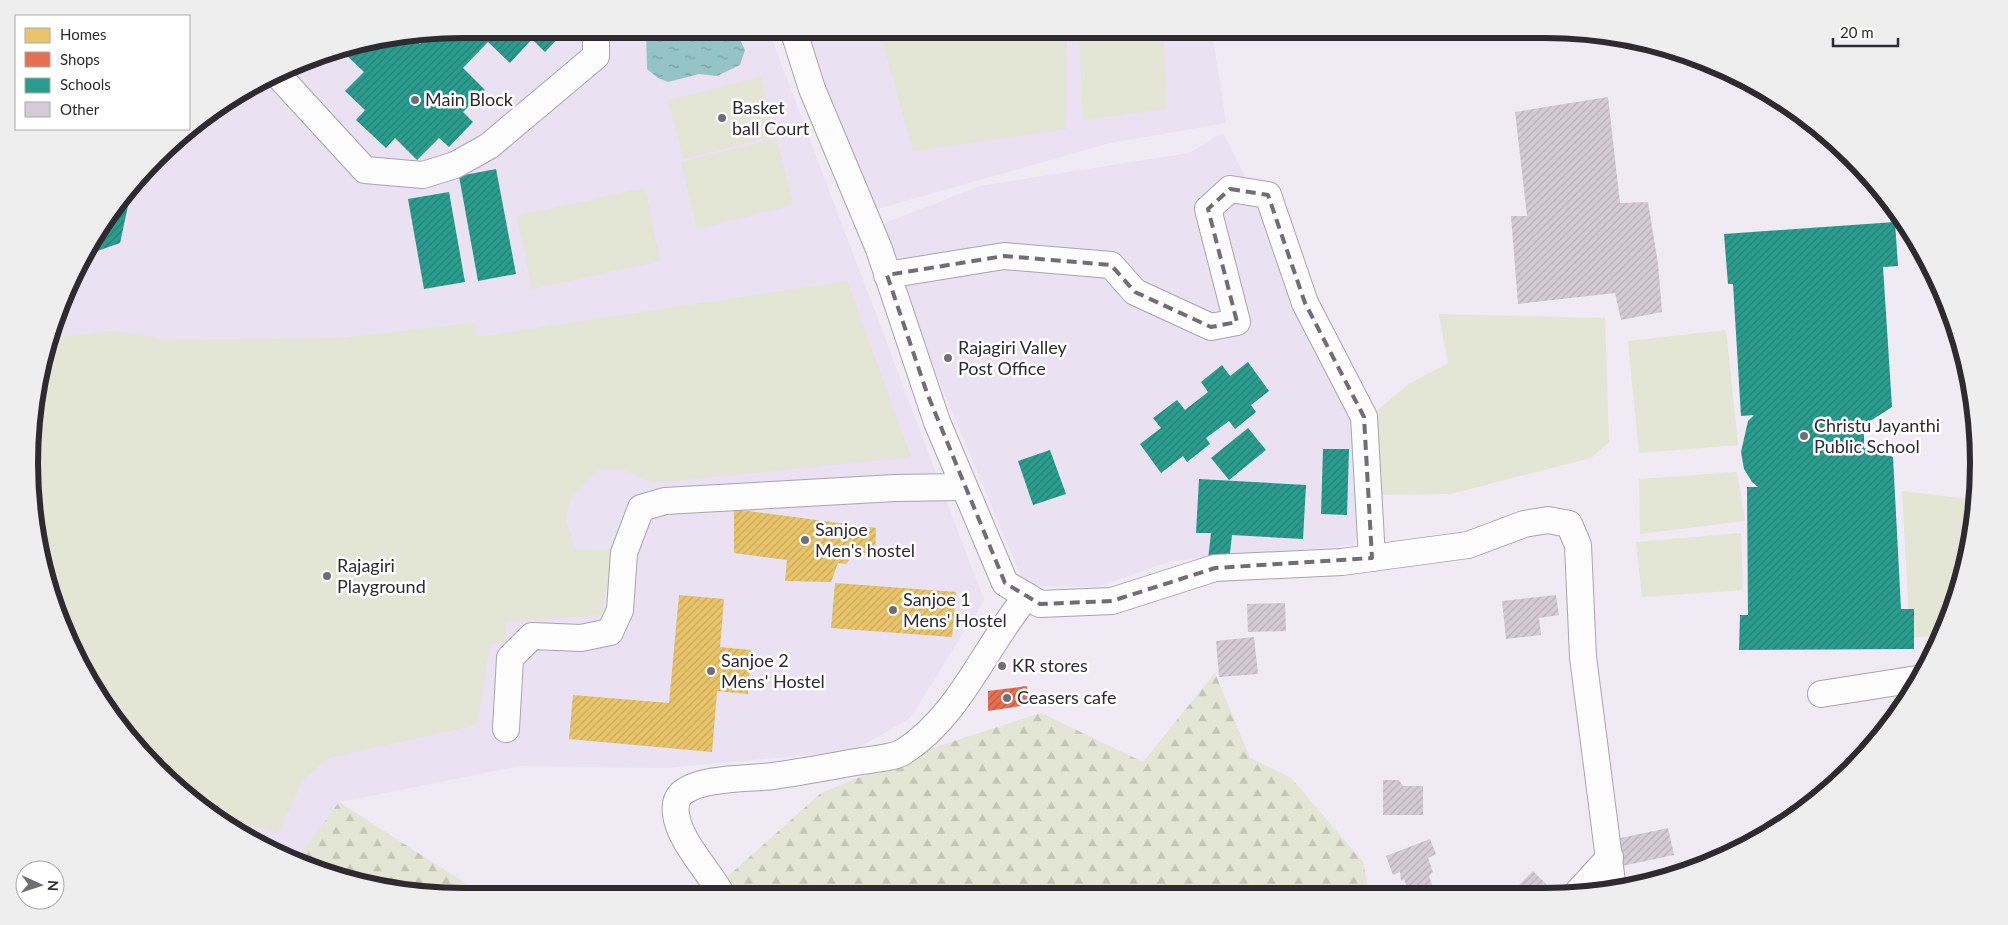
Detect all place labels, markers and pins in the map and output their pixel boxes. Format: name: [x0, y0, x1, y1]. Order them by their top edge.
place label: Main Block: [425, 88, 514, 110]
marker: Main Block: [409, 94, 421, 106]
place label: Basket ball Court: [732, 96, 810, 139]
marker: Basket ball Court: [716, 112, 728, 124]
place label: Rajagiri Valley Post Office: [958, 336, 1067, 379]
marker: Rajagiri Valley Post Office: [942, 352, 954, 364]
place label: Christu Jayanthi Public School: [1814, 414, 1940, 457]
marker: Christu Jayanthi Public School: [1798, 430, 1810, 442]
place label: Sanjoe Men's hostel: [815, 518, 915, 561]
marker: Sanjoe Men's hostel: [799, 534, 811, 546]
place label: Rajagiri Playground: [337, 554, 426, 597]
marker: Rajagiri Playground: [321, 570, 333, 582]
place label: Sanjoe 1 Mens' Hostel: [903, 588, 1007, 631]
marker: Sanjoe 1 Mens' Hostel: [887, 604, 899, 616]
place label: Sanjoe 2 Mens' Hostel: [721, 649, 825, 692]
place label: KR stores: [1012, 654, 1088, 676]
marker: KR stores: [996, 660, 1008, 672]
marker: Sanjoe 2 Mens' Hostel: [705, 665, 717, 677]
place label: Ceasers cafe: [1017, 686, 1116, 708]
marker: Ceasers cafe: [1001, 692, 1013, 704]

